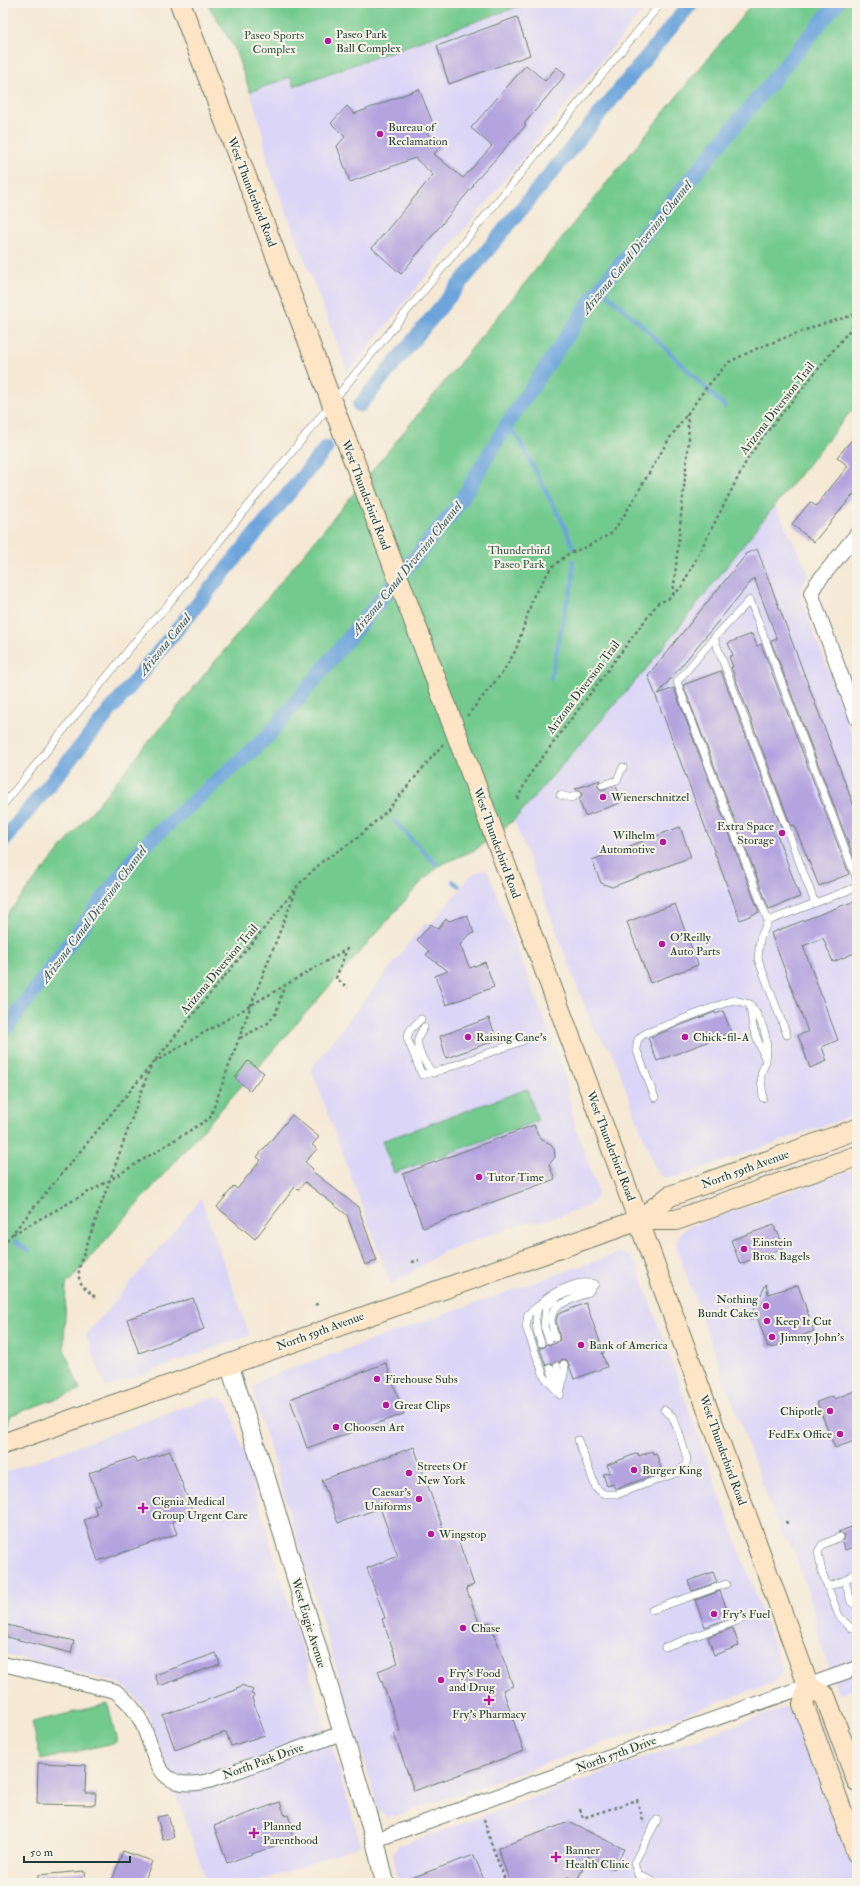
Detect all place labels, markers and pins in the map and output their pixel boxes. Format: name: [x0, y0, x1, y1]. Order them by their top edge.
place label: Paseo Park Ball Complex: [336, 27, 401, 56]
marker: Paseo Park Ball Complex: [323, 36, 333, 46]
place label: Bureau of Reclamation: [388, 120, 448, 149]
marker: Bureau of Reclamation: [375, 129, 385, 139]
place label: Wienerschnitzel: [610, 790, 689, 805]
marker: Wienerschnitzel: [598, 792, 608, 802]
place label: Extra Space Storage: [717, 819, 774, 848]
place label: Wilhelm Automotive: [598, 828, 656, 857]
marker: Extra Space Storage: [777, 828, 787, 838]
marker: Wilhelm Automotive: [658, 837, 668, 847]
place label: O'Reilly Auto Parts: [669, 930, 720, 959]
marker: O'Reilly Auto Parts: [657, 939, 667, 949]
place label: Raising Cane's: [476, 1030, 547, 1045]
place label: Chick-fil-A: [693, 1030, 750, 1045]
marker: Raising Cane's: [463, 1032, 473, 1042]
marker: Chick-fil-A: [680, 1032, 690, 1042]
place label: Tutor Time: [487, 1170, 544, 1185]
marker: Tutor Time: [474, 1172, 484, 1182]
place label: Einstein Bros. Bagels: [752, 1235, 810, 1264]
marker: Einstein Bros. Bagels: [739, 1244, 749, 1254]
place label: Nothing Bundt Cakes: [697, 1292, 759, 1321]
marker: Nothing Bundt Cakes: [761, 1301, 771, 1311]
place label: Keep It Cut: [775, 1314, 832, 1329]
marker: Keep It Cut: [762, 1316, 772, 1326]
place label: Jimmy John's: [779, 1330, 844, 1345]
marker: Jimmy John's: [767, 1332, 777, 1342]
place label: Bank of America: [589, 1338, 669, 1353]
marker: Bank of America: [576, 1340, 586, 1350]
place label: Firehouse Subs: [385, 1372, 458, 1387]
marker: Firehouse Subs: [372, 1374, 382, 1384]
place label: Great Clips: [394, 1398, 450, 1413]
marker: Great Clips: [381, 1400, 391, 1410]
place label: Chipotle: [780, 1404, 822, 1419]
marker: Chipotle: [825, 1406, 835, 1416]
place label: Choosen Art: [344, 1420, 405, 1435]
marker: Choosen Art: [331, 1422, 341, 1432]
place label: FedEx Office: [768, 1427, 832, 1442]
marker: FedEx Office: [835, 1429, 845, 1439]
place label: Streets Of New York: [417, 1459, 468, 1488]
place label: Burger King: [642, 1463, 703, 1478]
marker: Burger King: [629, 1465, 639, 1475]
marker: Streets Of New York: [404, 1468, 414, 1478]
place label: Caesar's Uniforms: [364, 1485, 411, 1514]
place label: Cignia Medical Group Urgent Care: [152, 1494, 248, 1523]
marker: Caesar's Uniforms: [414, 1494, 424, 1504]
marker: Cignia Medical Group Urgent Care: [137, 1502, 149, 1514]
place label: Wingstop: [438, 1527, 486, 1542]
marker: Wingstop: [426, 1529, 436, 1539]
place label: Fry's Fuel: [722, 1607, 770, 1622]
marker: Fry's Fuel: [709, 1609, 719, 1619]
place label: Chase: [471, 1621, 500, 1636]
marker: Chase: [458, 1623, 468, 1633]
place label: Fry's Food and Drug: [449, 1666, 501, 1695]
marker: Fry's Food and Drug: [436, 1675, 446, 1685]
marker: Fry's Pharmacy: [484, 1695, 494, 1705]
place label: Fry's Pharmacy: [452, 1707, 527, 1722]
place label: Planned Parenthood: [263, 1819, 318, 1848]
marker: Planned Parenthood: [248, 1827, 260, 1839]
place label: Banner Health Clinic: [565, 1843, 630, 1872]
marker: Banner Health Clinic: [550, 1851, 562, 1863]

